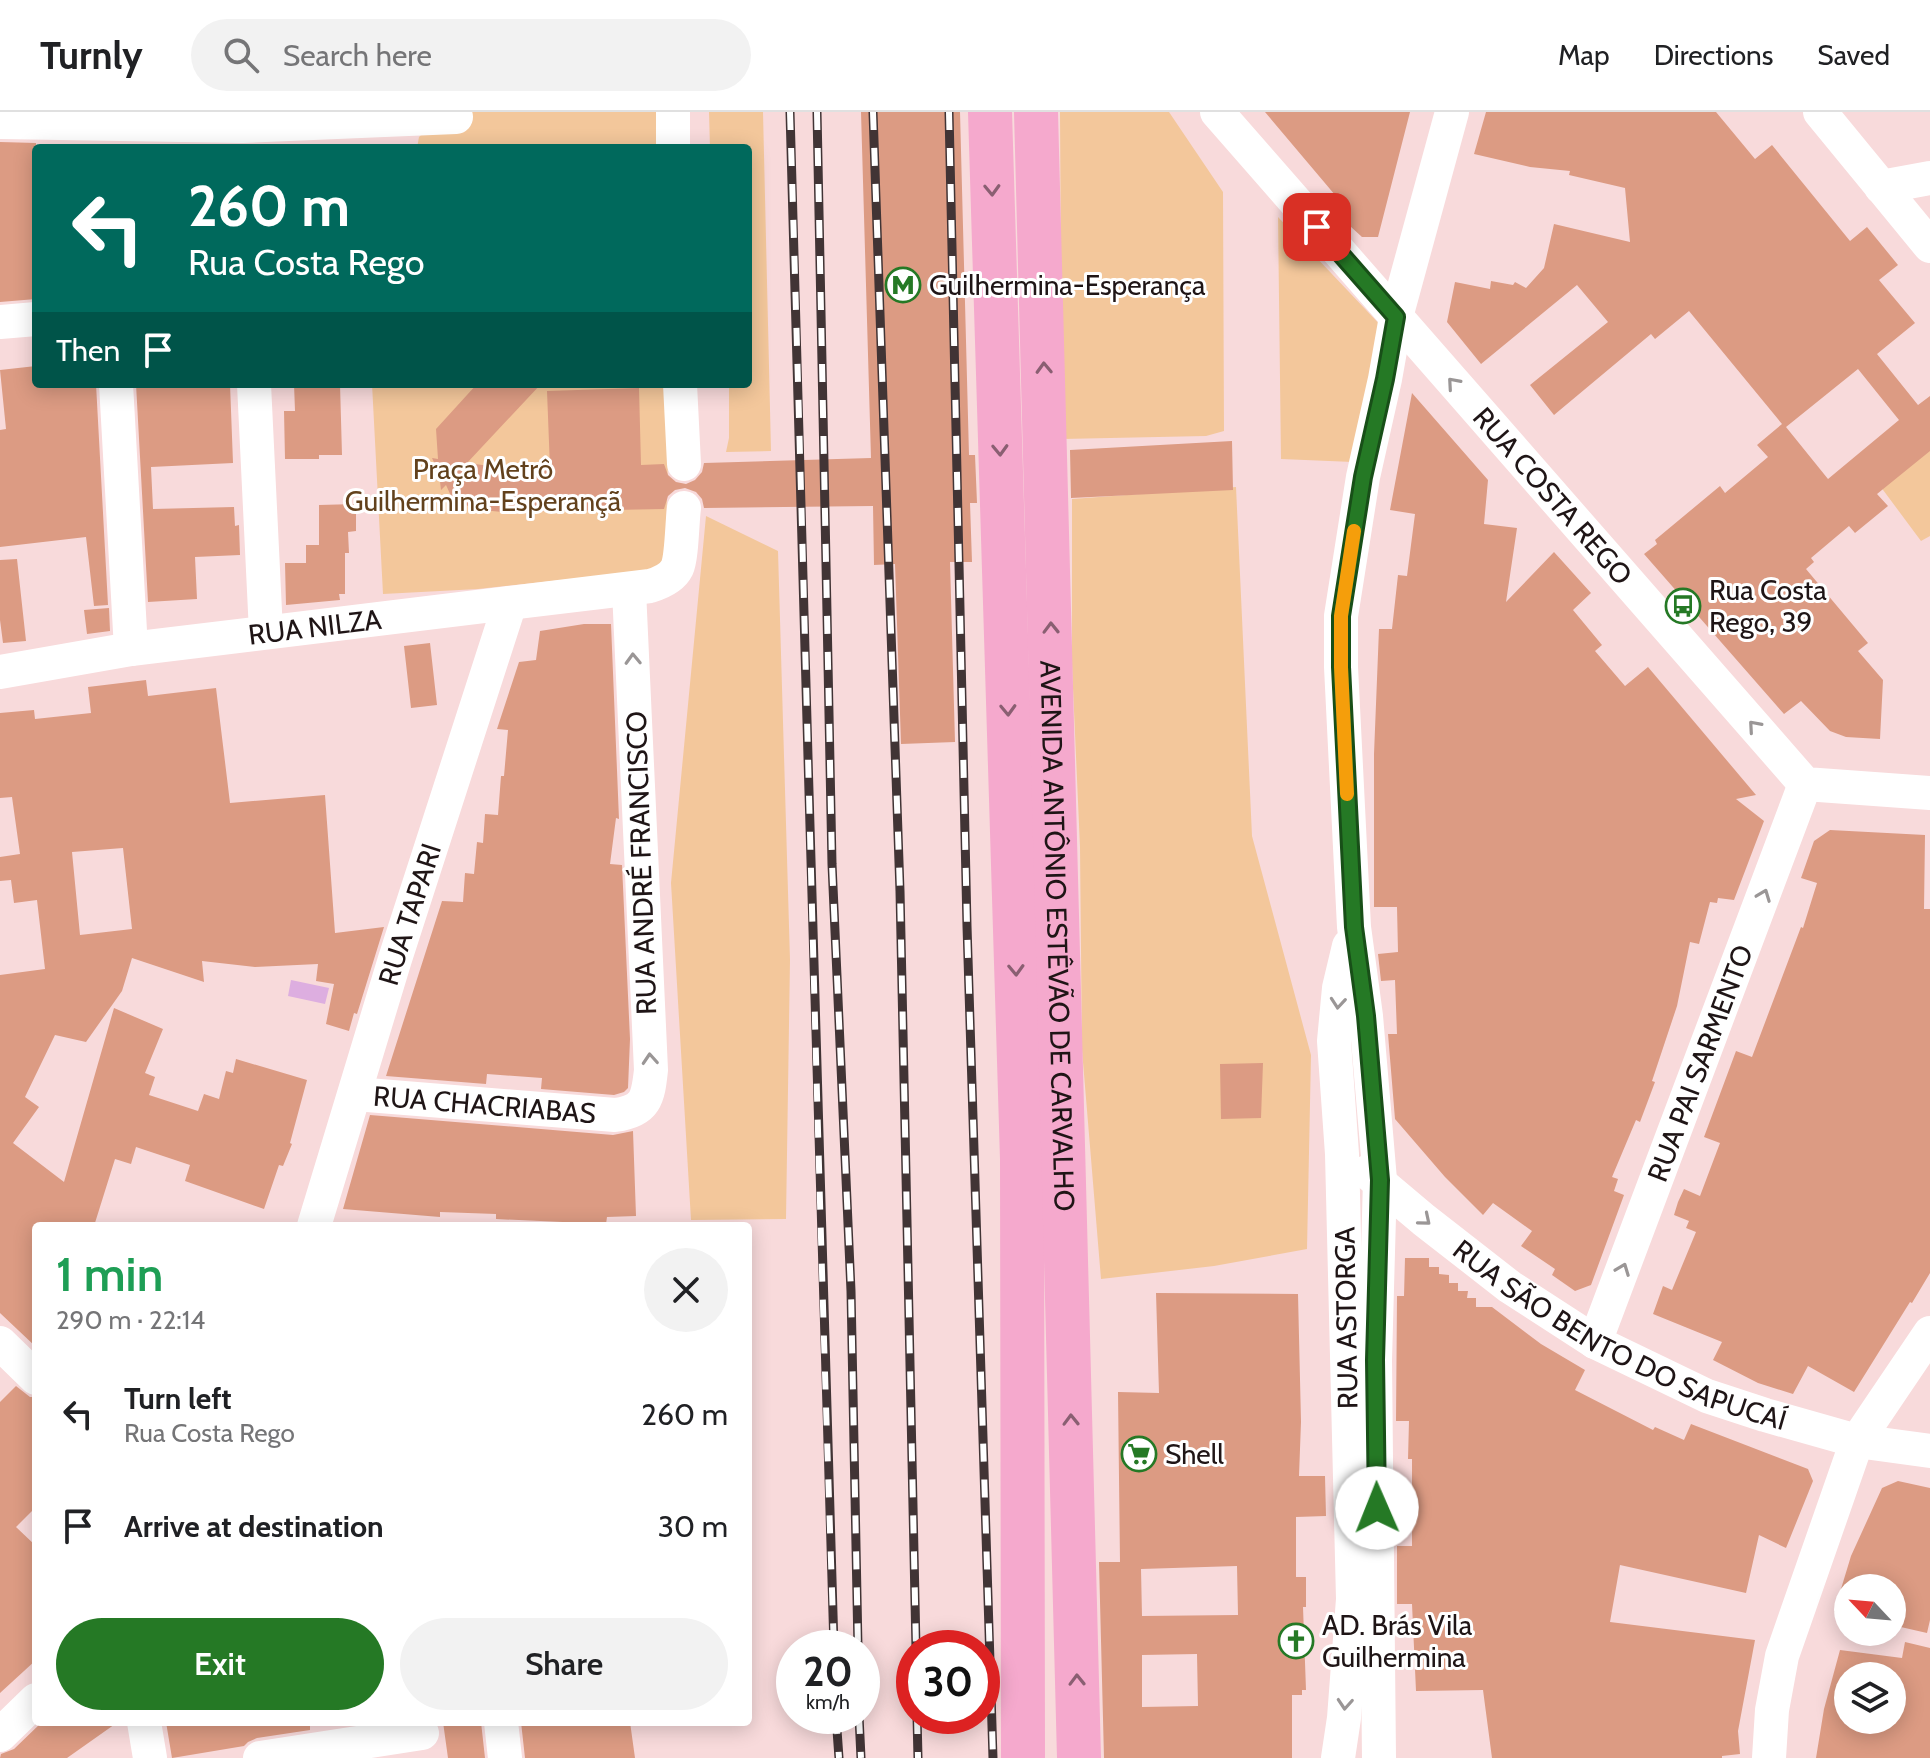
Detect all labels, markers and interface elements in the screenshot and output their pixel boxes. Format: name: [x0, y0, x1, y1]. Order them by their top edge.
search box: [191, 19, 751, 91]
text: Turnly: [40, 32, 143, 79]
icon: search: [219, 33, 263, 77]
text: Search here: [283, 37, 432, 74]
text: Map: [1558, 38, 1610, 72]
text: Directions: [1654, 38, 1773, 72]
text: Saved: [1817, 38, 1890, 72]
text: 260 m: [188, 172, 350, 240]
icon: left: [56, 176, 160, 280]
one-way arrow: [984, 184, 1001, 197]
pin: [1283, 193, 1351, 261]
icon: arrive: [1295, 205, 1339, 249]
text: Rua Costa Rego: [188, 240, 425, 284]
metro station icon: Guilhermina-Esperança: [884, 266, 922, 304]
place label: Guilhermina-Esperança: [929, 268, 1206, 302]
icon: arrive: [136, 328, 180, 372]
text: Then: [56, 332, 120, 369]
one-way arrow: [1035, 361, 1053, 374]
one-way arrow: [1449, 377, 1463, 392]
street label: RUA COSTA REGO: [1466, 400, 1640, 592]
one-way arrow: [992, 444, 1009, 457]
park label: Praça Metrô Guilhermina-Esperançã: [345, 452, 622, 518]
place label: Rua Costa Rego, 39: [1709, 573, 1827, 639]
bus stop icon: Rua Costa Rego, 39: [1664, 587, 1702, 625]
street label: RUA NILZA: [246, 602, 384, 652]
one-way arrow: [1042, 621, 1059, 634]
one-way arrow: [625, 652, 642, 665]
street label: AVENIDA ANTÔNIO ESTÊVÃO DE CARVALHO: [1033, 660, 1082, 1212]
one-way arrow: [1000, 704, 1017, 717]
street label: RUA ANDRÉ FRANCISCO: [619, 711, 663, 1015]
one-way arrow: [1749, 720, 1764, 735]
street label: RUA TAPARI: [371, 839, 448, 989]
one-way arrow: [1754, 888, 1771, 902]
street label: RUA PAI SARMENTO: [1640, 940, 1760, 1186]
one-way arrow: [1008, 964, 1025, 977]
one-way arrow: [1329, 997, 1346, 1010]
one-way arrow: [642, 1052, 659, 1065]
street label: RUA CHACRIABAS: [372, 1079, 597, 1130]
one-way arrow: [1416, 1210, 1430, 1225]
street label: RUA ASTORGA: [1327, 1226, 1365, 1410]
street label: RUA SÃO BENTO DO SAPUCAÍ: [1447, 1232, 1790, 1437]
text: 1 min: [56, 1245, 163, 1303]
button: close: [644, 1248, 728, 1332]
one-way arrow: [1613, 1263, 1630, 1277]
text: 290 m · 22:14: [56, 1304, 205, 1336]
text: Turn left: [124, 1380, 232, 1417]
icon: left: [56, 1392, 100, 1436]
text: 260 m: [641, 1396, 728, 1433]
one-way arrow: [1062, 1413, 1079, 1426]
text: Rua Costa Rego: [124, 1417, 295, 1449]
supermarket icon: Shell: [1120, 1435, 1158, 1473]
place label: Shell: [1165, 1437, 1224, 1471]
position arrow: [1335, 1466, 1419, 1550]
icon: arrive: [56, 1504, 100, 1548]
text: Arrive at destination: [124, 1508, 384, 1545]
text: 30 m: [658, 1508, 728, 1545]
north arrow: [1834, 1574, 1906, 1646]
map controls: [1834, 1574, 1906, 1734]
place label: AD. Brás Vila Guilhermina: [1322, 1608, 1473, 1674]
button: Exit: [56, 1618, 384, 1710]
button: Share: [400, 1618, 728, 1710]
church icon: AD. Brás Vila Guilhermina: [1277, 1622, 1315, 1660]
speed limit sign: 30: [896, 1630, 1000, 1734]
text: 20: [803, 1647, 853, 1696]
button: layers: [1834, 1662, 1906, 1734]
one-way arrow: [1068, 1673, 1086, 1686]
text: km/h: [806, 1690, 850, 1714]
one-way arrow: [1337, 1698, 1354, 1711]

